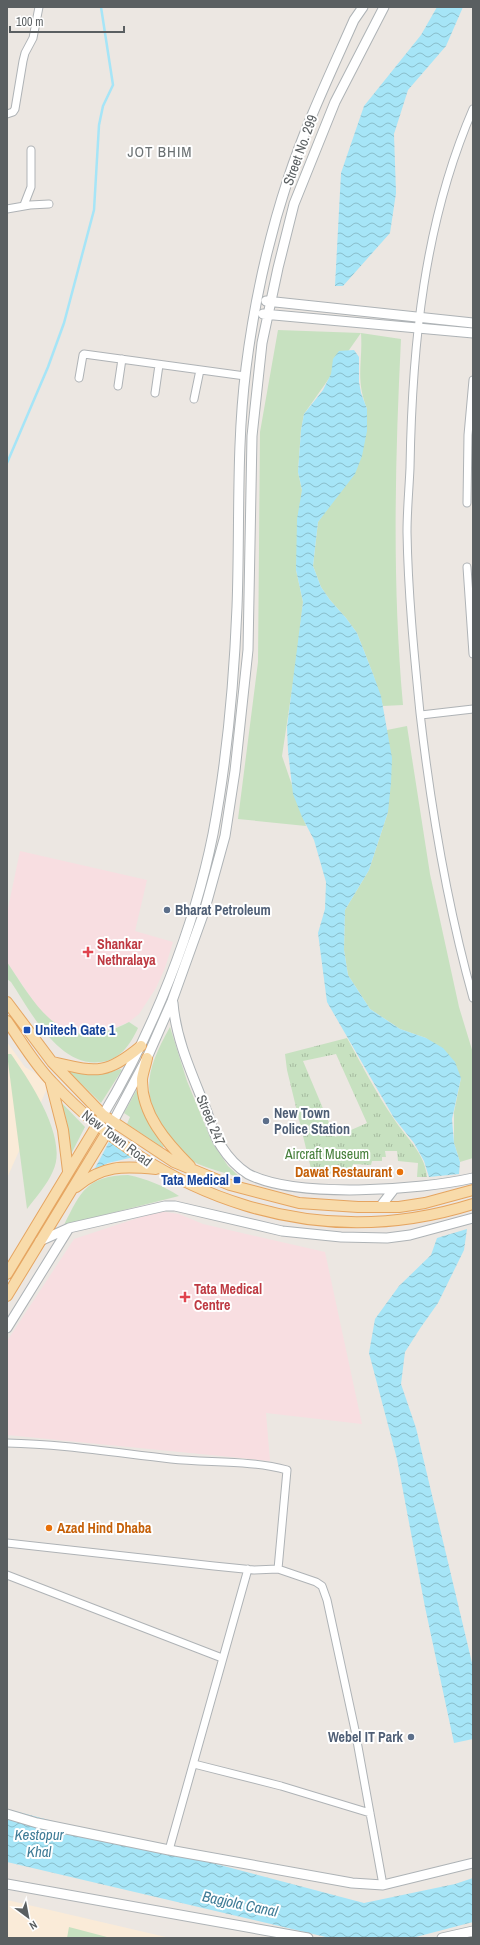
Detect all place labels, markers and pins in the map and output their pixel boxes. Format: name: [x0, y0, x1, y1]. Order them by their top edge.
place label: Bharat Petroleum: [175, 901, 271, 919]
marker: Bharat Petroleum: [162, 905, 172, 915]
place label: Shankar Nethralaya: [97, 935, 156, 969]
marker: Shankar Nethralaya: [82, 946, 94, 958]
place label: Unitech Gate 1: [35, 1021, 116, 1039]
marker: Unitech Gate 1: [22, 1025, 32, 1035]
place label: New Town Police Station: [274, 1104, 350, 1138]
marker: New Town Police Station: [261, 1116, 271, 1126]
place label: Dawat Restaurant: [295, 1163, 392, 1181]
marker: Dawat Restaurant: [395, 1167, 405, 1177]
place label: Tata Medical: [161, 1171, 229, 1189]
marker: Tata Medical: [232, 1175, 242, 1185]
place label: Tata Medical Centre: [194, 1280, 262, 1314]
marker: Tata Medical Centre: [179, 1291, 191, 1303]
place label: Azad Hind Dhaba: [57, 1519, 152, 1537]
marker: Azad Hind Dhaba: [44, 1523, 54, 1533]
place label: Webel IT Park: [328, 1728, 404, 1746]
marker: Webel IT Park: [406, 1732, 416, 1742]

